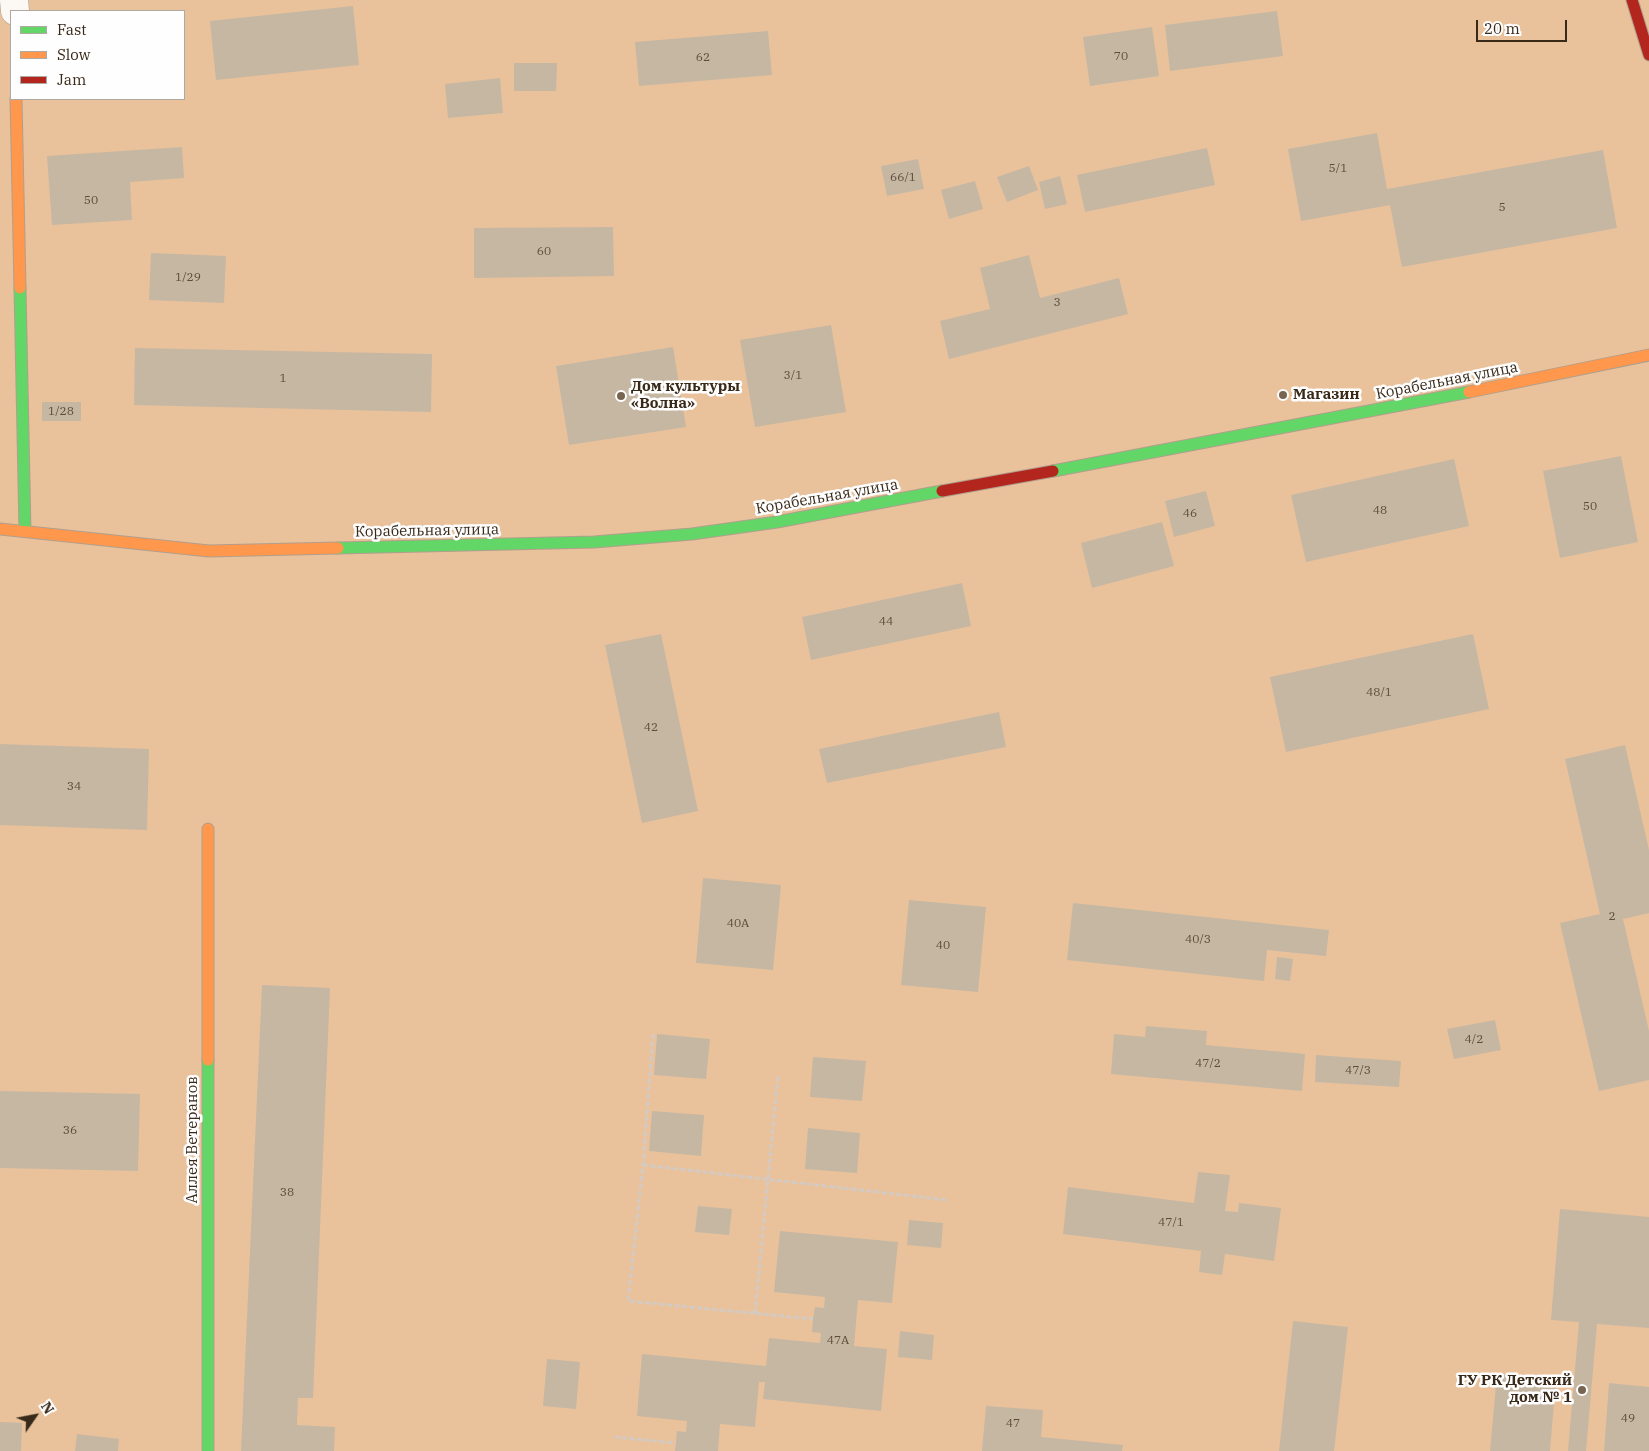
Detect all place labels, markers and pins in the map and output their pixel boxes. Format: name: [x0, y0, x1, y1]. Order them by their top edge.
place label: Дом культуры «Волна»: [631, 378, 740, 413]
place label: Магазин: [1293, 386, 1360, 404]
marker: Магазин: [1277, 389, 1289, 401]
marker: Дом культуры «Волна»: [615, 390, 627, 402]
place label: ГУ РК Детский дом № 1: [1458, 1372, 1572, 1407]
marker: ГУ РК Детский дом № 1: [1576, 1384, 1588, 1396]

